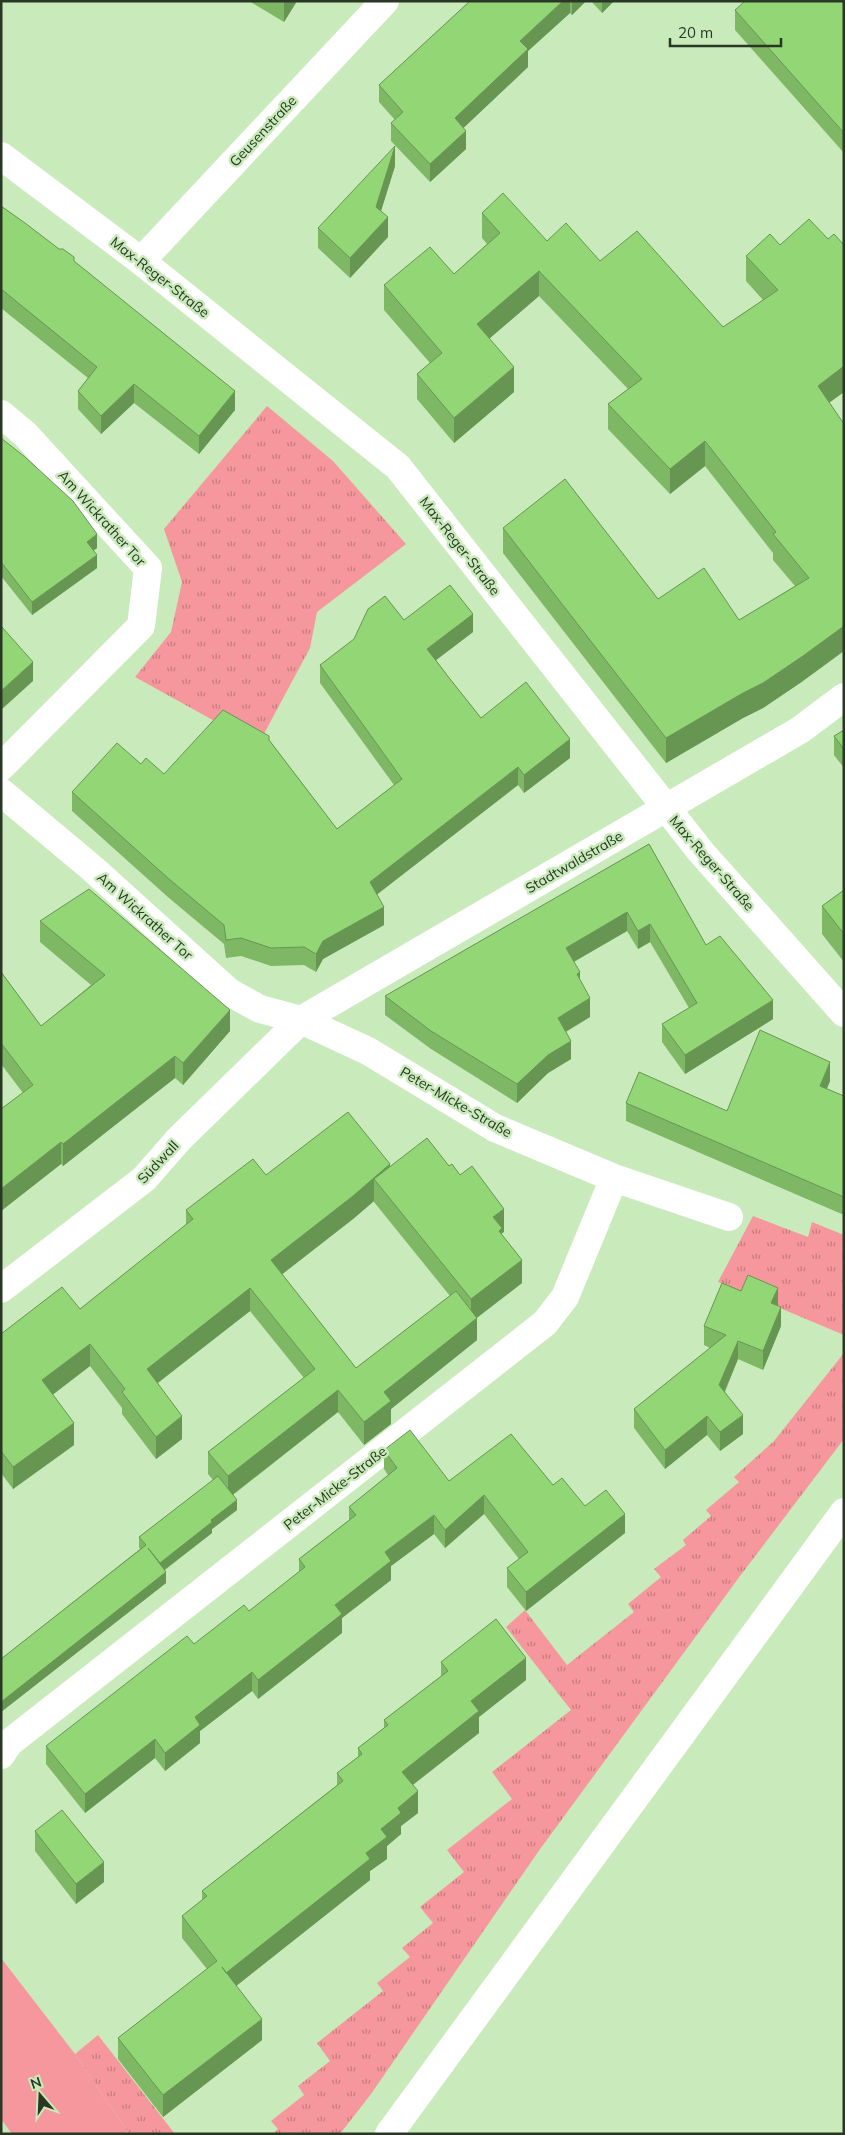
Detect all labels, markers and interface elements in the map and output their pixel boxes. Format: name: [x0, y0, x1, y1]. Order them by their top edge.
scale bar: [670, 15, 781, 47]
text: 20 m: [678, 23, 713, 42]
street label: Geusenstraße: [226, 92, 300, 170]
street label: Max-Reger-Straße: [107, 233, 213, 321]
street label: Am Wickrather Tor: [54, 466, 150, 570]
street label: Max-Reger-Straße: [416, 493, 504, 599]
street label: Max-Reger-Straße: [666, 812, 758, 914]
street label: Stadtwaldstraße: [522, 827, 626, 897]
street label: Am Wickrather Tor: [93, 868, 197, 964]
street label: Peter-Micke-Straße: [397, 1063, 515, 1141]
street label: Südwall: [134, 1137, 182, 1187]
street label: Peter-Micke-Straße: [280, 1442, 390, 1534]
north arrow: [15, 2070, 65, 2120]
text: N: [28, 2072, 44, 2093]

